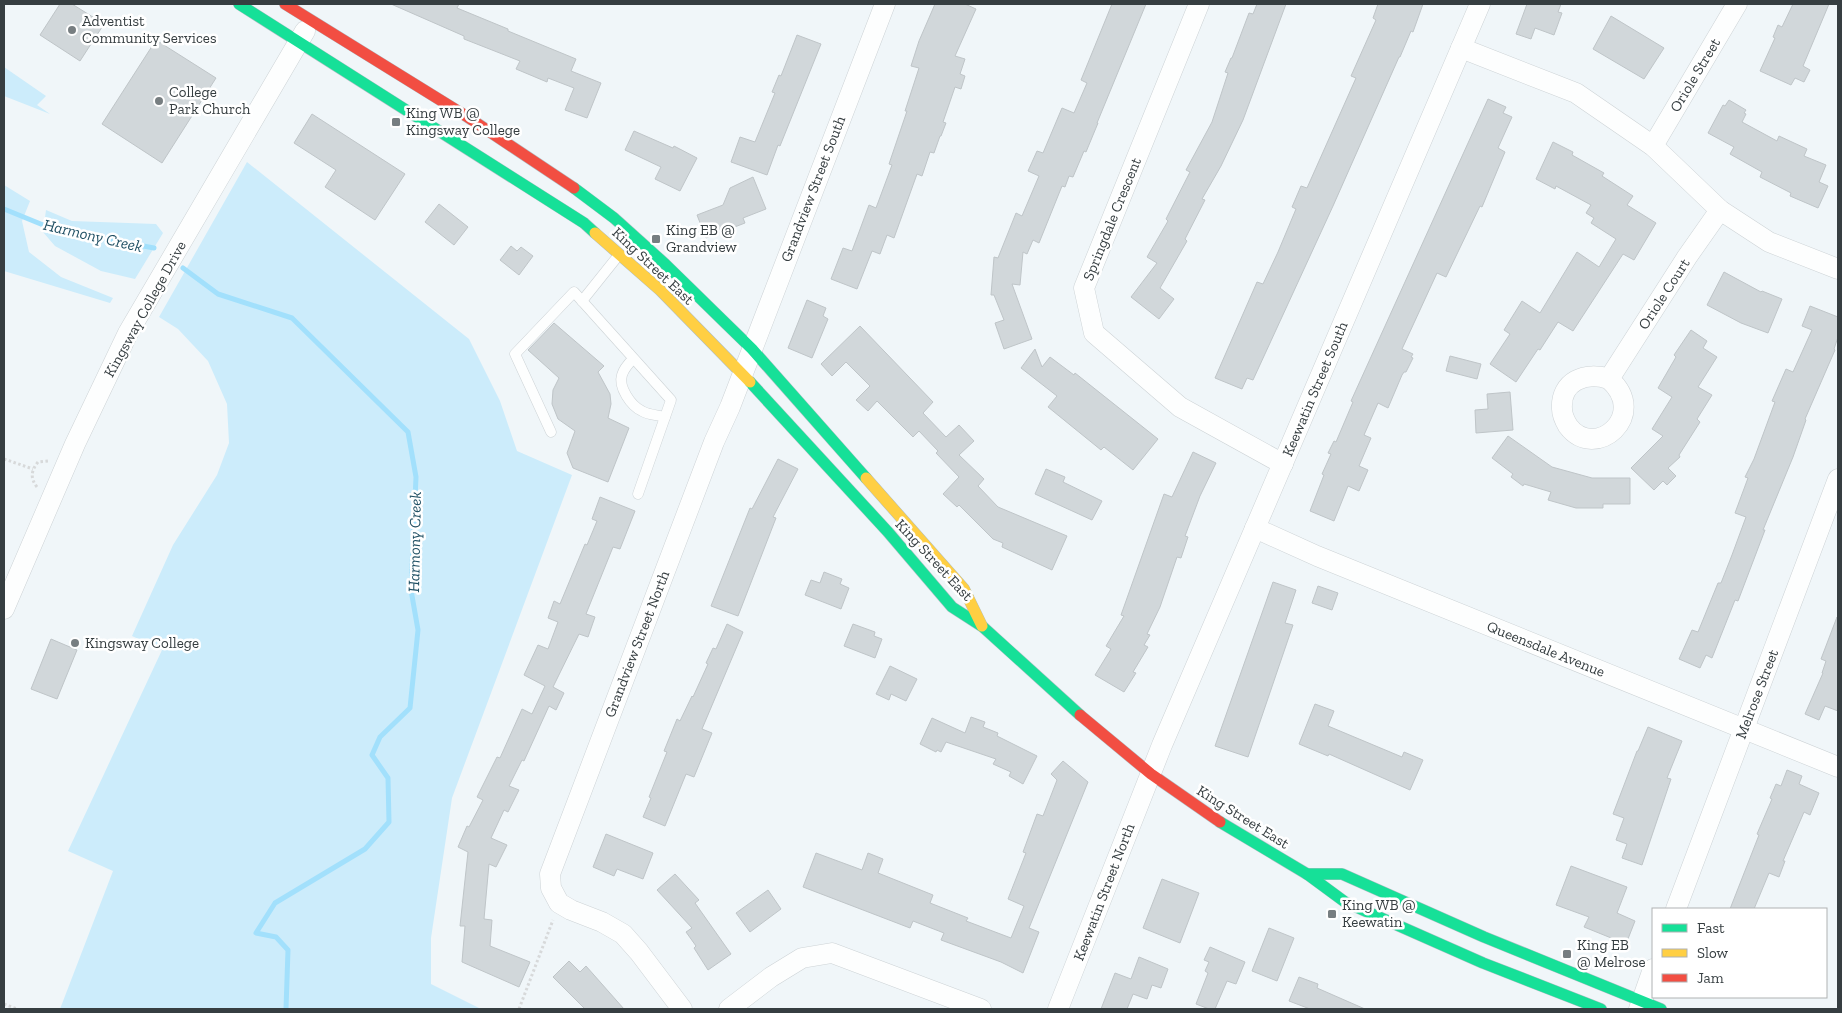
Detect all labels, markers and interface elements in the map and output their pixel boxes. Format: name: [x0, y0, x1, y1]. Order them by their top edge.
place label: Adventist Community Services: [82, 12, 217, 47]
marker: Adventist Community Services: [66, 24, 78, 36]
street label: Oriole Street: [1666, 34, 1724, 115]
place label: College Park Church: [169, 83, 251, 118]
marker: College Park Church: [153, 95, 165, 107]
place label: King WB @ Kingsway College: [406, 104, 520, 139]
street label: Grandview Street South: [777, 113, 849, 265]
marker: King WB @ Kingsway College: [390, 116, 402, 128]
street label: Springdale Crescent: [1079, 154, 1145, 283]
water label: Harmony Creek: [42, 215, 144, 256]
place label: King EB @ Grandview: [666, 221, 737, 256]
street label: King Street East: [608, 224, 698, 309]
marker: King EB @ Grandview: [650, 233, 662, 245]
street label: Kingsway College Drive: [100, 238, 190, 380]
street label: Oriole Court: [1634, 255, 1694, 333]
street label: Keewatin Street South: [1278, 318, 1352, 459]
water label: Harmony Creek: [404, 491, 425, 593]
street label: King Street East: [892, 515, 977, 605]
street label: Grandview Street North: [601, 568, 673, 720]
street label: Queensdale Avenue: [1484, 617, 1608, 681]
place label: Kingsway College: [85, 634, 199, 652]
marker: Kingsway College: [69, 637, 81, 649]
street label: Melrose Street: [1732, 646, 1782, 741]
street label: King Street East: [1194, 781, 1293, 853]
street label: Keewatin Street North: [1070, 820, 1139, 963]
place label: King WB @ Keewatin: [1342, 896, 1416, 931]
marker: King WB @ Keewatin: [1326, 908, 1338, 920]
legend: [1652, 908, 1827, 998]
text: Fast: [1697, 919, 1725, 937]
place label: King EB @ Melrose: [1577, 936, 1646, 971]
text: Slow: [1697, 944, 1729, 962]
marker: King EB @ Melrose: [1561, 948, 1573, 960]
text: Jam: [1697, 969, 1724, 987]

